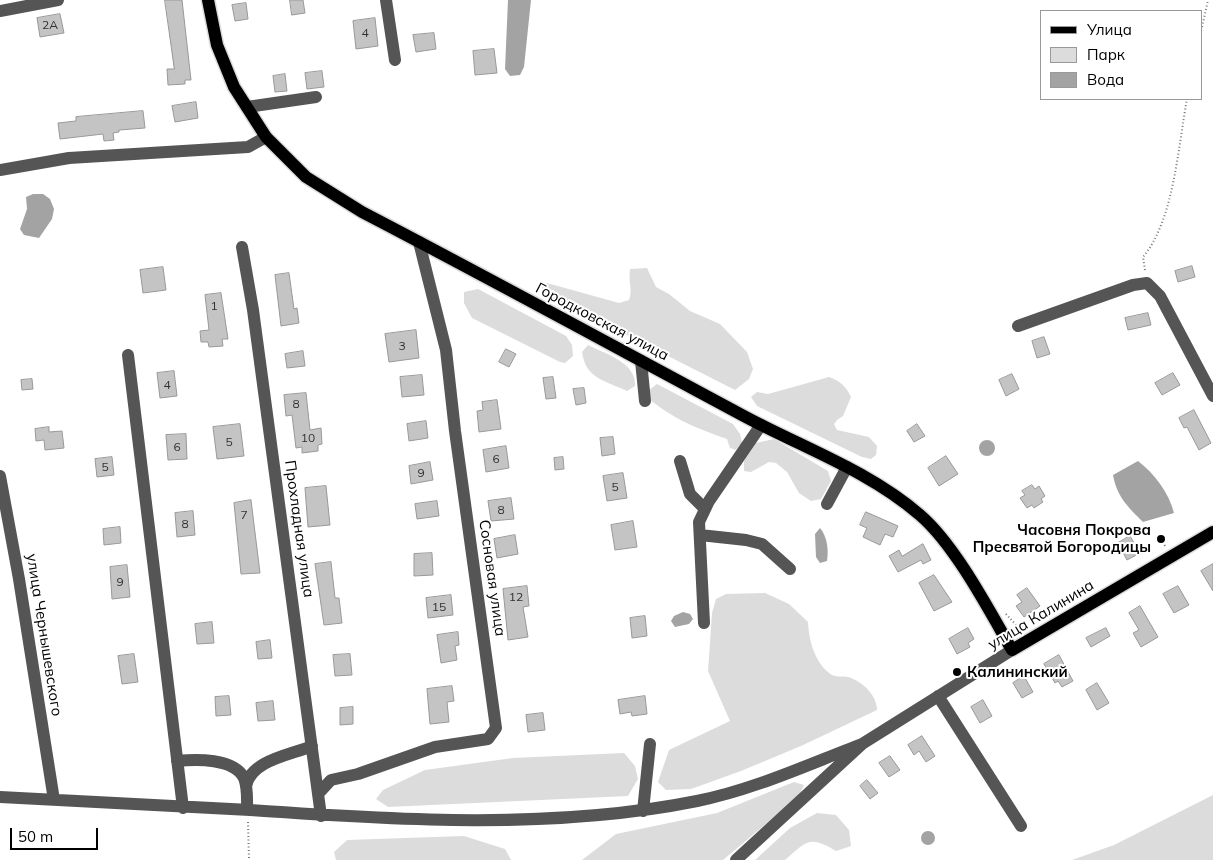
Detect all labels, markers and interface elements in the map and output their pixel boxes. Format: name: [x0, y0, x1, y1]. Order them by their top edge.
legend: [1040, 10, 1203, 100]
house number: 2А: [42, 18, 58, 32]
text: Улица: [1087, 20, 1132, 39]
house number: 4: [361, 26, 369, 40]
text: Парк: [1087, 45, 1125, 64]
text: Вода: [1087, 70, 1124, 89]
street label: Городковская улица: [532, 279, 672, 365]
house number: 1: [210, 299, 218, 313]
house number: 3: [398, 339, 406, 353]
house number: 4: [163, 378, 171, 392]
house number: 8: [292, 397, 300, 411]
house number: 10: [301, 431, 315, 445]
house number: 5: [225, 435, 233, 449]
house number: 6: [173, 440, 181, 454]
house number: 6: [492, 452, 500, 466]
street label: Прохладная улица: [280, 459, 318, 599]
house number: 5: [101, 460, 109, 474]
house number: 9: [417, 466, 425, 480]
house number: 5: [611, 480, 619, 494]
house number: 8: [497, 503, 505, 517]
house number: 7: [240, 508, 248, 522]
house number: 8: [181, 517, 189, 531]
street label: Сосновая улица: [475, 519, 509, 637]
place label: Часовня Покрова Пресвятой Богородицы: [973, 521, 1151, 556]
marker: Часовня Покрова Пресвятой Богородицы: [1155, 533, 1167, 545]
street label: улица Чернышевского: [22, 552, 66, 718]
house number: 9: [116, 575, 124, 589]
street label: улица Калинина: [985, 576, 1097, 654]
house number: 12: [509, 590, 523, 604]
house number: 15: [432, 600, 446, 614]
place label: Калининский: [967, 663, 1068, 681]
marker: Калининский: [951, 666, 963, 678]
scale bar: [12, 818, 100, 850]
text: 50 m: [18, 827, 53, 846]

